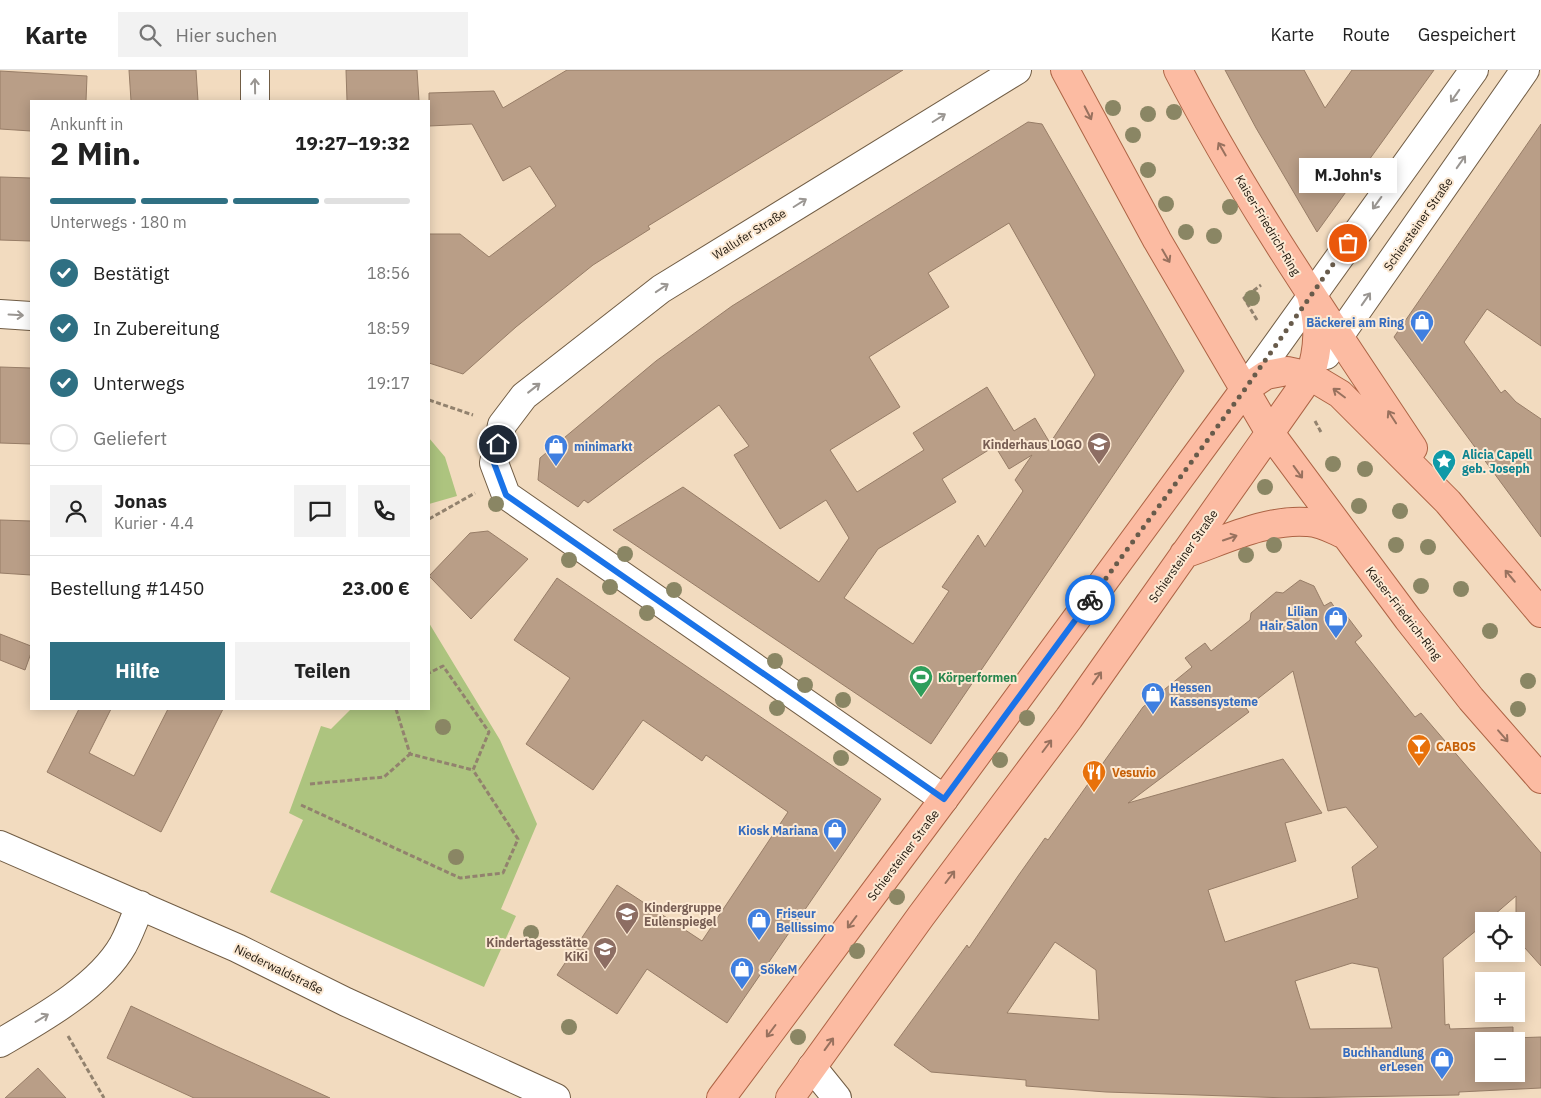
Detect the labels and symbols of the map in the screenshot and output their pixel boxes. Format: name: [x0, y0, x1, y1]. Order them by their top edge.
one-way arrow: [250, 78, 260, 94]
one-way arrow: [1450, 89, 1461, 102]
one-way arrow: [1083, 106, 1093, 121]
one-way arrow: [931, 113, 945, 123]
one-way arrow: [1217, 143, 1227, 157]
one-way arrow: [1456, 155, 1466, 169]
callout: M.John's: [1299, 158, 1397, 193]
street label: Kaiser-Friedrich-Ring: [1232, 172, 1304, 279]
street label: Schiersteiner Straße: [1380, 174, 1456, 273]
one-way arrow: [1372, 196, 1383, 209]
one-way arrow: [793, 197, 807, 207]
street label: Wallufer Straße: [709, 205, 789, 263]
pin: [1327, 222, 1369, 264]
one-way arrow: [1162, 248, 1172, 262]
one-way arrow: [655, 283, 669, 293]
one-way arrow: [1361, 292, 1371, 306]
shop icon: Bäckerei am Ring: [1409, 309, 1435, 343]
one-way arrow: [7, 311, 23, 320]
place label: Bäckerei am Ring: [1306, 315, 1404, 330]
one-way arrow: [527, 383, 541, 393]
one-way arrow: [1332, 388, 1345, 399]
one-way arrow: [1387, 410, 1397, 424]
pin: [477, 423, 519, 465]
school or university icon: Kinderhaus LOGO: [1086, 431, 1112, 465]
shop icon: minimarkt: [543, 433, 569, 467]
place label: Kinderhaus LOGO: [983, 437, 1082, 452]
place label: minimarkt: [574, 439, 633, 454]
place label: Alicia Capell geb. Joseph: [1462, 447, 1533, 476]
place icon: Alicia Capell geb. Joseph: [1431, 448, 1457, 482]
one-way arrow: [1293, 465, 1303, 479]
street label: Schiersteiner Straße: [1145, 506, 1221, 605]
one-way arrow: [1222, 533, 1237, 542]
street label: Kaiser-Friedrich-Ring: [1363, 563, 1446, 663]
one-way arrow: [1504, 569, 1515, 582]
courier: [1065, 575, 1115, 625]
place label: Lilian Hair Salon: [1259, 604, 1318, 633]
shop icon: Lilian Hair Salon: [1323, 605, 1349, 639]
sports icon: Körperformen: [908, 664, 934, 698]
place label: Körperformen: [938, 670, 1017, 685]
one-way arrow: [1092, 671, 1102, 685]
place label: Hessen Kassensysteme: [1170, 680, 1258, 709]
shop icon: Hessen Kassensysteme: [1140, 681, 1166, 715]
one-way arrow: [1497, 729, 1509, 742]
bar icon: CABOS: [1406, 733, 1432, 767]
one-way arrow: [1042, 739, 1052, 753]
place label: CABOS: [1436, 739, 1476, 754]
restaurant icon: Vesuvio: [1081, 759, 1107, 793]
place label: Vesuvio: [1112, 765, 1156, 780]
street label: Schiersteiner Straße: [864, 806, 942, 904]
shop icon: Kiosk Mariana: [822, 817, 848, 851]
place label: Kiosk Mariana: [738, 823, 818, 838]
one-way arrow: [945, 870, 955, 884]
place label: Kindergruppe Eulenspiegel: [644, 900, 722, 929]
school or university icon: Kindergruppe Eulenspiegel: [614, 901, 640, 935]
place label: Friseur Bellissimo: [776, 906, 835, 935]
shop icon: Friseur Bellissimo: [746, 907, 772, 941]
one-way arrow: [847, 915, 858, 928]
place label: Kindertagesstätte KiKi: [486, 935, 588, 964]
school or university icon: Kindertagesstätte KiKi: [592, 936, 618, 970]
street label: Niederwaldstraße: [232, 941, 326, 997]
shop icon: SökeM: [729, 956, 755, 990]
place label: SökeM: [760, 962, 797, 977]
one-way arrow: [34, 1013, 49, 1023]
one-way arrow: [766, 1024, 777, 1037]
one-way arrow: [824, 1037, 834, 1051]
place label: Buchhandlung erLesen: [1342, 1045, 1424, 1074]
shop icon: Buchhandlung erLesen: [1429, 1046, 1455, 1080]

